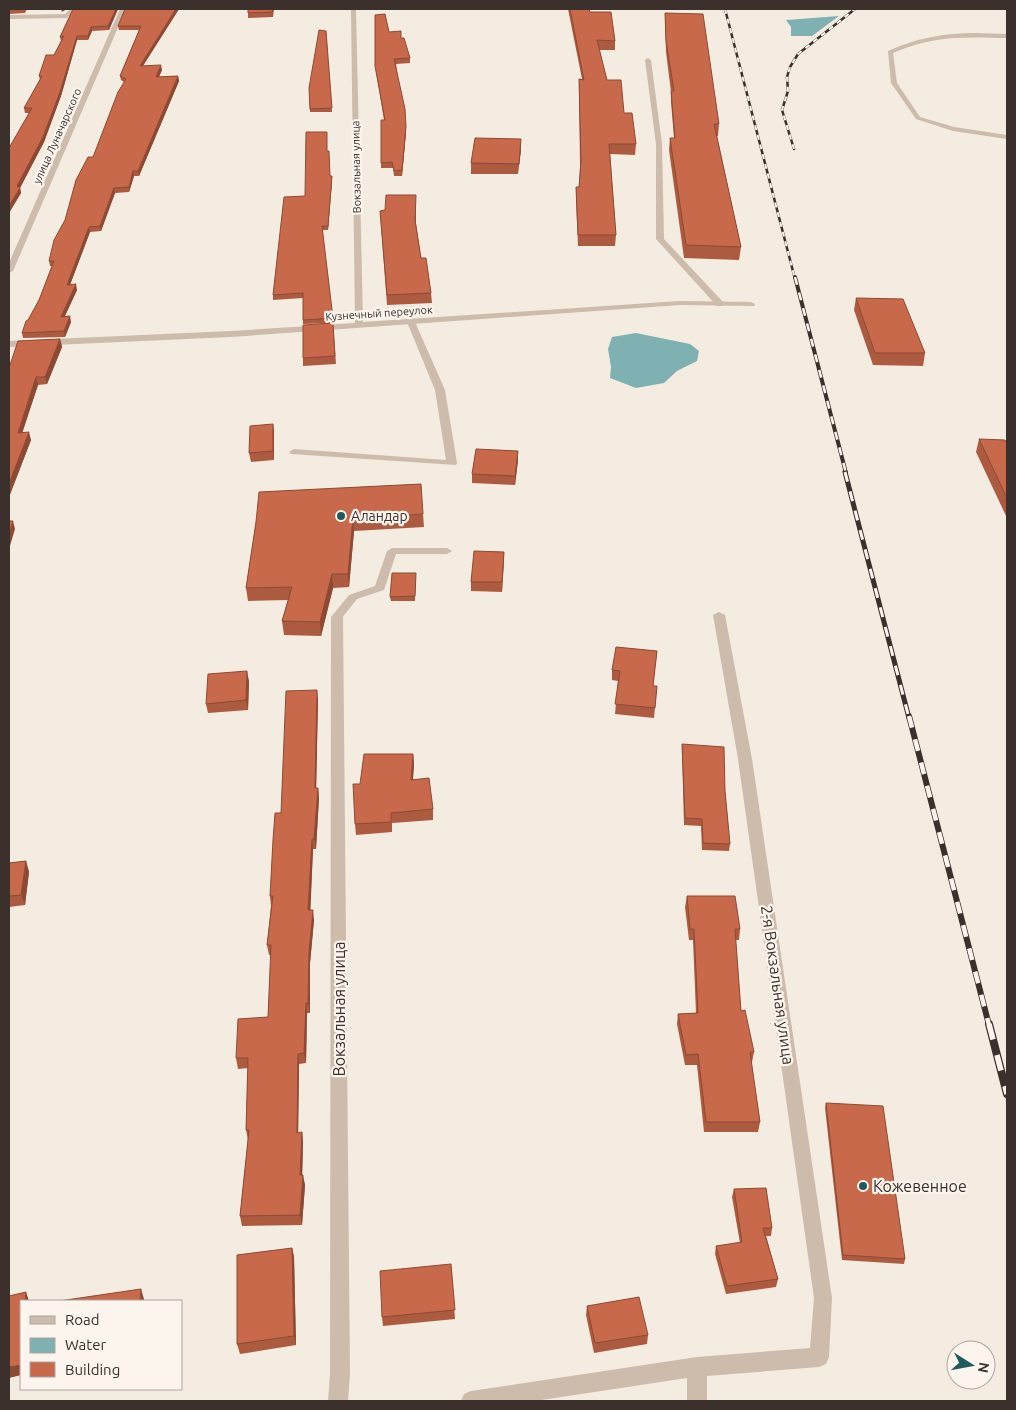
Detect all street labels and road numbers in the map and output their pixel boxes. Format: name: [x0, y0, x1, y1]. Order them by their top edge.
street label: улица Луначарского: [31, 86, 83, 186]
street label: Вокзальная улица: [349, 121, 363, 213]
street label: Кузнечный переулок: [325, 303, 433, 323]
street label: 2-я Вокзальная улица: [758, 904, 798, 1066]
street label: Вокзальная улица: [330, 942, 348, 1076]

